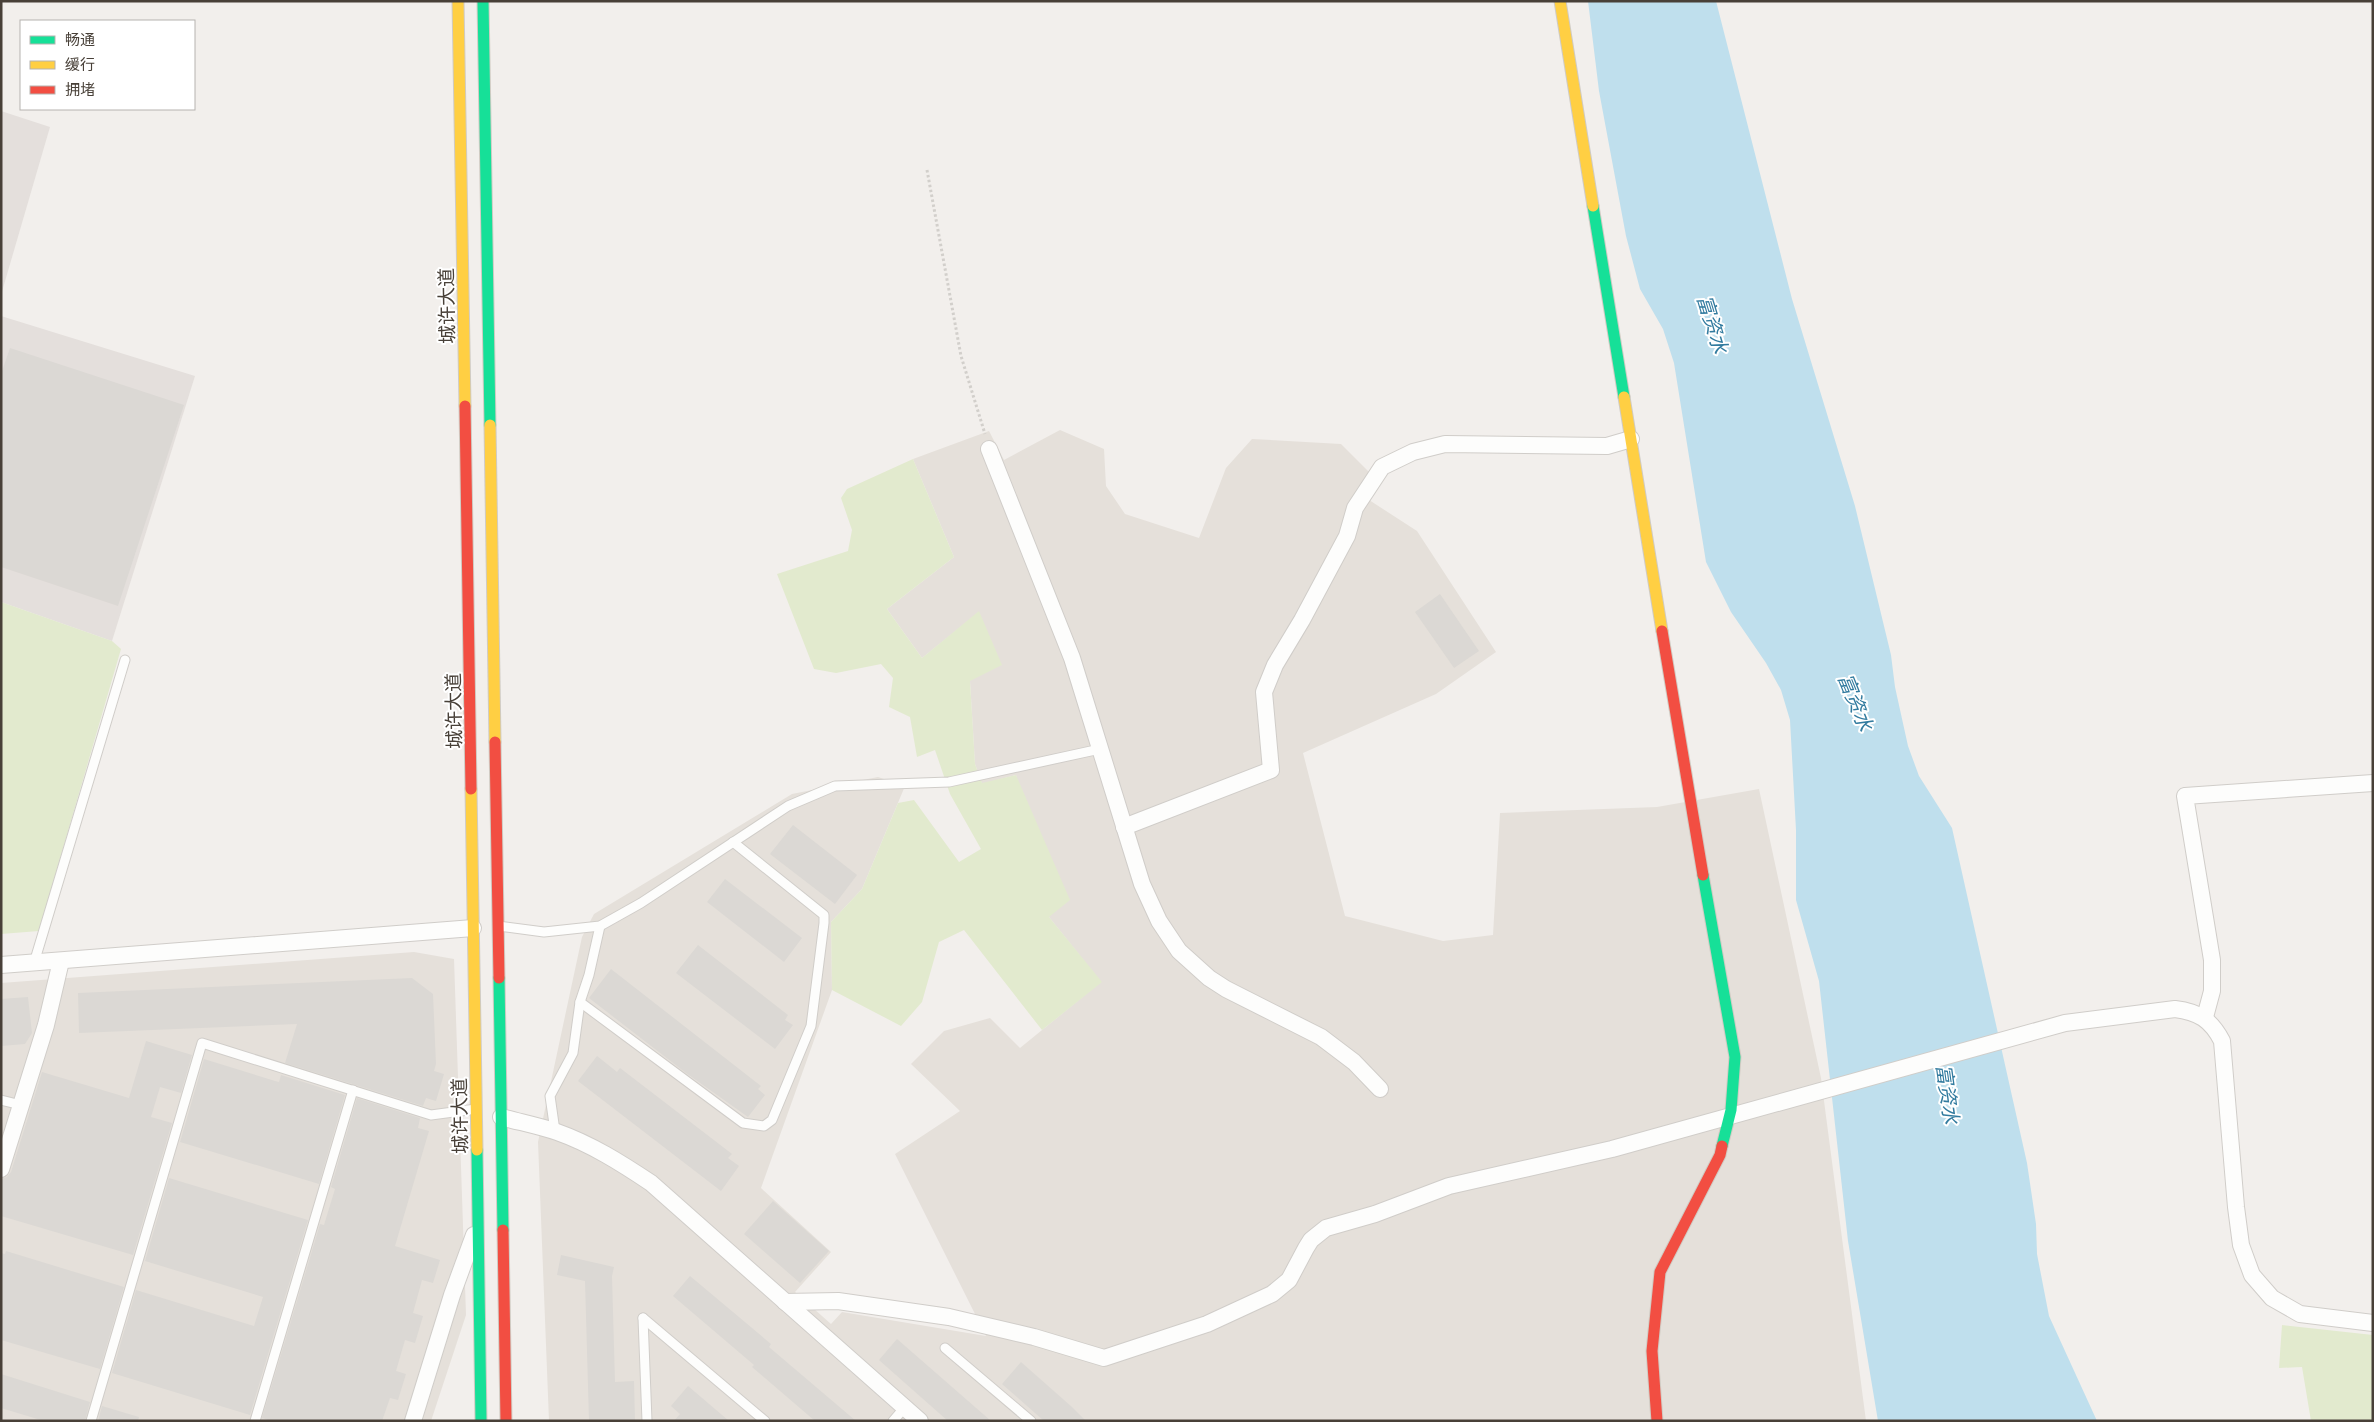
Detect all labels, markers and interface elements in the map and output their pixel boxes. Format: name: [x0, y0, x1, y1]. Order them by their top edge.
legend: [20, 20, 195, 110]
text: 畅通: [65, 28, 95, 51]
text: 缓行: [65, 53, 95, 76]
text: 拥堵: [65, 78, 95, 101]
street label: 城许大道: [431, 268, 461, 344]
water label: 富资水: [1689, 291, 1737, 358]
water label: 富资水: [1830, 668, 1882, 737]
street label: 城许大道: [438, 673, 468, 749]
water label: 富资水: [1928, 1062, 1968, 1127]
street label: 城许大道: [444, 1078, 474, 1154]

